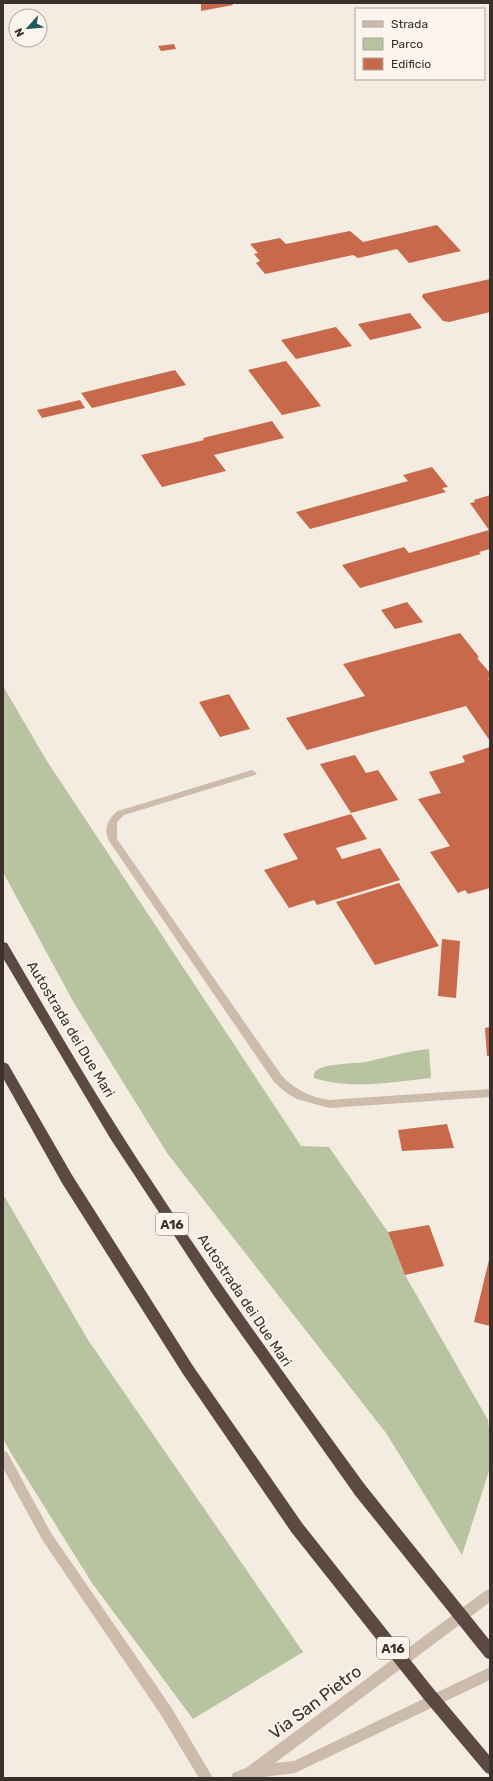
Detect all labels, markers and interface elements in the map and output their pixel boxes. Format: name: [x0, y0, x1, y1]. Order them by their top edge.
north arrow: [8, 8, 48, 48]
legend: [355, 8, 485, 80]
text: Strada: [391, 17, 428, 31]
text: N: [12, 26, 27, 39]
text: Parco: [391, 37, 423, 51]
text: Edificio: [391, 57, 431, 71]
street label: Autostrada dei Due Mari: [23, 958, 118, 1101]
road number: A16: [156, 1213, 188, 1235]
street label: Autostrada dei Due Mari: [194, 1231, 295, 1370]
road number: A16: [377, 1637, 409, 1659]
street label: Via San Pietro: [265, 1661, 365, 1743]

